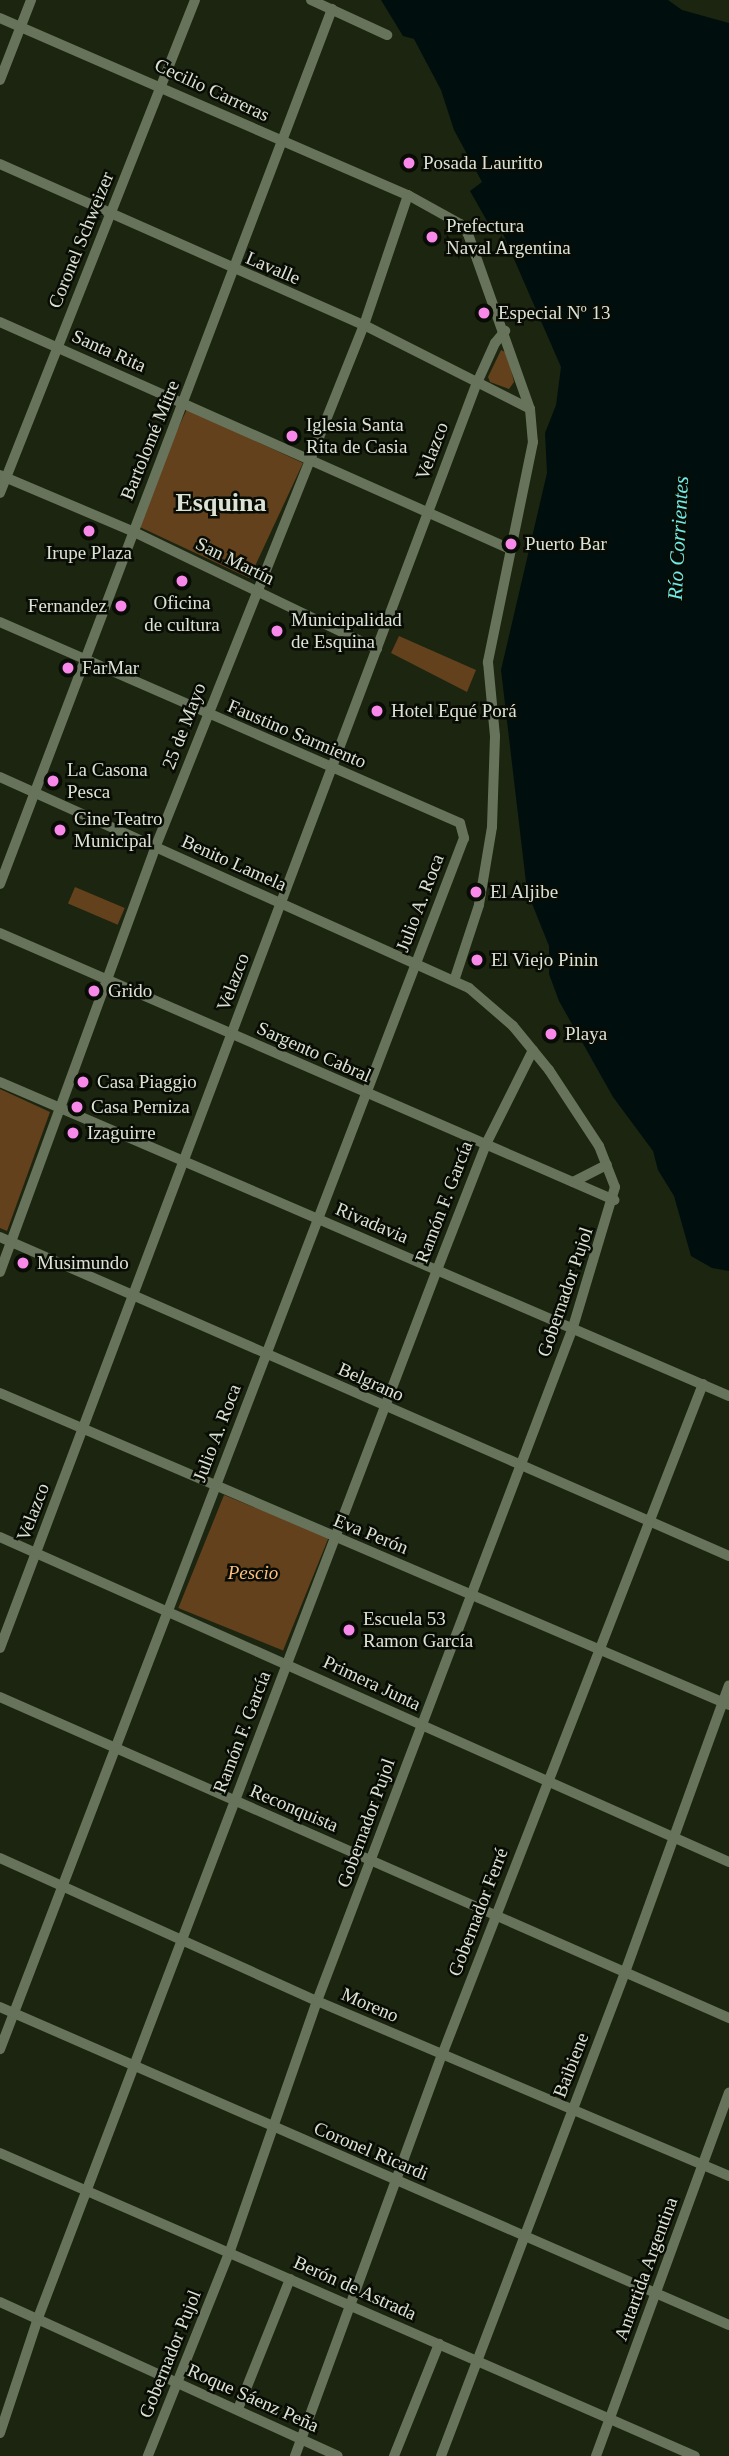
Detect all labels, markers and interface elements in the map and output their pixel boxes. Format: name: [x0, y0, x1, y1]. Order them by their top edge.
street label: Cecilio Carreras: [151, 53, 273, 127]
place label: Posada Lauritto: [423, 152, 543, 174]
marker: Posada Lauritto: [401, 155, 417, 171]
street label: Coronel Schweizer: [43, 168, 119, 312]
place label: Prefectura Naval Argentina: [446, 215, 572, 259]
marker: Prefectura Naval Argentina: [424, 229, 440, 245]
street label: Lavalle: [242, 246, 304, 290]
place label: Especial Nº 13: [498, 302, 610, 324]
marker: Especial Nº 13: [476, 305, 492, 321]
street label: Santa Rita: [68, 325, 150, 377]
street label: Bartolomé Mitre: [116, 377, 184, 503]
place label: Iglesia Santa Rita de Casia: [306, 414, 407, 458]
street label: Velazco: [411, 419, 453, 483]
marker: Iglesia Santa Rita de Casia: [284, 428, 300, 444]
water label: Río Corrientes: [662, 475, 694, 601]
district label: Esquina: [175, 487, 267, 519]
marker: Irupe Plaza: [81, 523, 97, 539]
street label: San Martín: [192, 532, 278, 590]
place label: Puerto Bar: [525, 533, 607, 555]
marker: Puerto Bar: [503, 536, 519, 552]
place label: Irupe Plaza: [46, 542, 132, 564]
marker: Oficina de cultura: [174, 573, 190, 589]
place label: Oficina de cultura: [144, 592, 220, 636]
place label: Fernandez: [28, 595, 107, 617]
marker: Fernandez: [113, 598, 129, 614]
place label: Municipalidad de Esquina: [291, 609, 402, 653]
marker: Municipalidad de Esquina: [269, 623, 285, 639]
place label: FarMar: [82, 657, 139, 679]
marker: FarMar: [60, 660, 76, 676]
street label: 25 de Mayo: [157, 680, 211, 772]
street label: Faustino Sarmiento: [224, 695, 370, 773]
place label: Hotel Equé Porá: [391, 700, 517, 722]
marker: Hotel Equé Porá: [369, 703, 385, 719]
place label: La Casona Pesca: [67, 759, 148, 803]
marker: La Casona Pesca: [45, 773, 61, 789]
place label: Cine Teatro Municipal: [74, 808, 163, 852]
marker: Cine Teatro Municipal: [52, 822, 68, 838]
street label: Benito Lamela: [178, 830, 290, 896]
street label: Julio A. Roca: [391, 850, 449, 956]
place label: El Aljibe: [490, 881, 559, 903]
marker: El Aljibe: [468, 884, 484, 900]
place label: El Viejo Pinin: [491, 949, 599, 971]
street label: Velazco: [212, 950, 254, 1014]
marker: El Viejo Pinin: [469, 952, 485, 968]
place label: Grido: [108, 980, 152, 1002]
marker: Grido: [86, 983, 102, 999]
street label: Sargento Cabral: [253, 1017, 375, 1087]
place label: Playa: [565, 1023, 607, 1045]
marker: Playa: [543, 1026, 559, 1042]
place label: Casa Piaggio: [97, 1071, 197, 1093]
marker: Casa Piaggio: [75, 1074, 91, 1090]
place label: Casa Perniza: [91, 1096, 190, 1118]
marker: Casa Perniza: [69, 1099, 85, 1115]
place label: Izaguirre: [87, 1122, 156, 1144]
marker: Izaguirre: [65, 1125, 81, 1141]
street label: Ramón F. García: [410, 1138, 478, 1266]
street label: Rivadavia: [332, 1197, 412, 1249]
street label: Gobernador Pujol: [532, 1224, 598, 1360]
place label: Musimundo: [37, 1252, 129, 1274]
marker: Musimundo: [15, 1255, 31, 1271]
street label: Belgrano: [335, 1357, 407, 1407]
street label: Julio A. Roca: [188, 1380, 246, 1486]
street label: Velazco: [12, 1480, 54, 1544]
street label: Eva Perón: [330, 1509, 412, 1559]
park label: Pescio: [228, 1562, 278, 1584]
place label: Escuela 53 Ramon García: [363, 1608, 473, 1652]
marker: Escuela 53 Ramon García: [341, 1622, 357, 1638]
street label: Primera Junta: [320, 1650, 424, 1716]
street label: Ramón F. García: [208, 1668, 276, 1796]
street label: Gobernador Pujol: [332, 1755, 400, 1891]
street label: Reconquista: [246, 1779, 342, 1837]
street label: Gobernador Ferré: [443, 1845, 513, 1979]
street label: Moreno: [338, 1983, 402, 2027]
street label: Baibiene: [548, 2029, 594, 2101]
street label: Coronel Ricardi: [310, 2117, 432, 2185]
street label: Antartida Argentina: [609, 2194, 683, 2344]
street label: Berón de Astrada: [290, 2251, 420, 2325]
street label: Gobernador Pujol: [134, 2287, 206, 2421]
street label: Roque Sáenz Peña: [184, 2359, 322, 2437]

